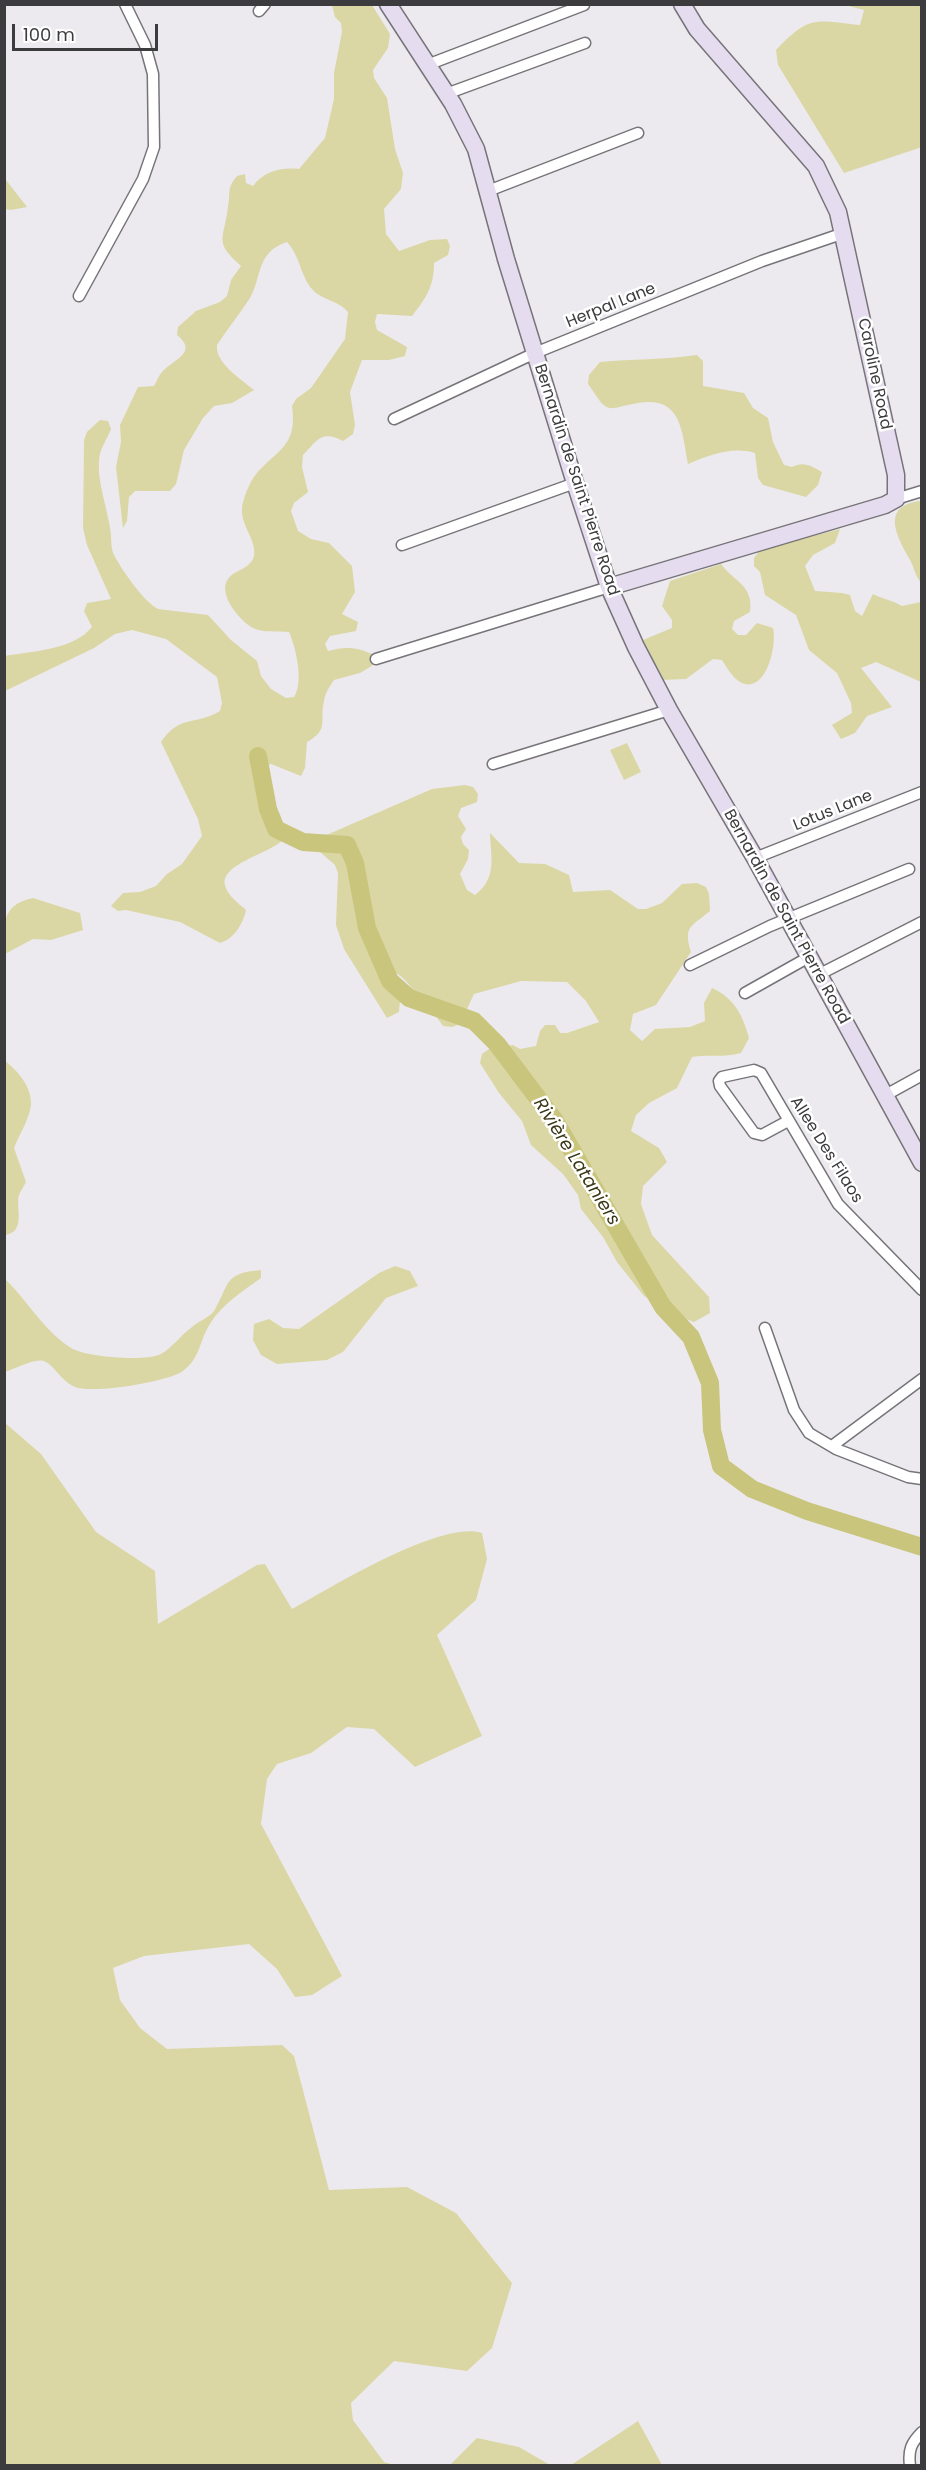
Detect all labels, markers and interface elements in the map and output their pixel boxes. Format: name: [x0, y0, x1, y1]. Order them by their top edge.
scale bar: [15, 12, 160, 50]
text: 100 m: [23, 22, 75, 47]
street label: Herpal Lane: [564, 279, 658, 333]
street label: Caroline Road: [853, 317, 895, 431]
street label: Bernardin de Saint Pierre Road: [529, 362, 623, 598]
street label: Lotus Lane: [791, 786, 875, 836]
street label: Bernardin de Saint Pierre Road: [719, 806, 853, 1028]
street label: Allee Des Filaos: [786, 1093, 866, 1207]
water label: Rivière Lataniers: [528, 1094, 624, 1230]

